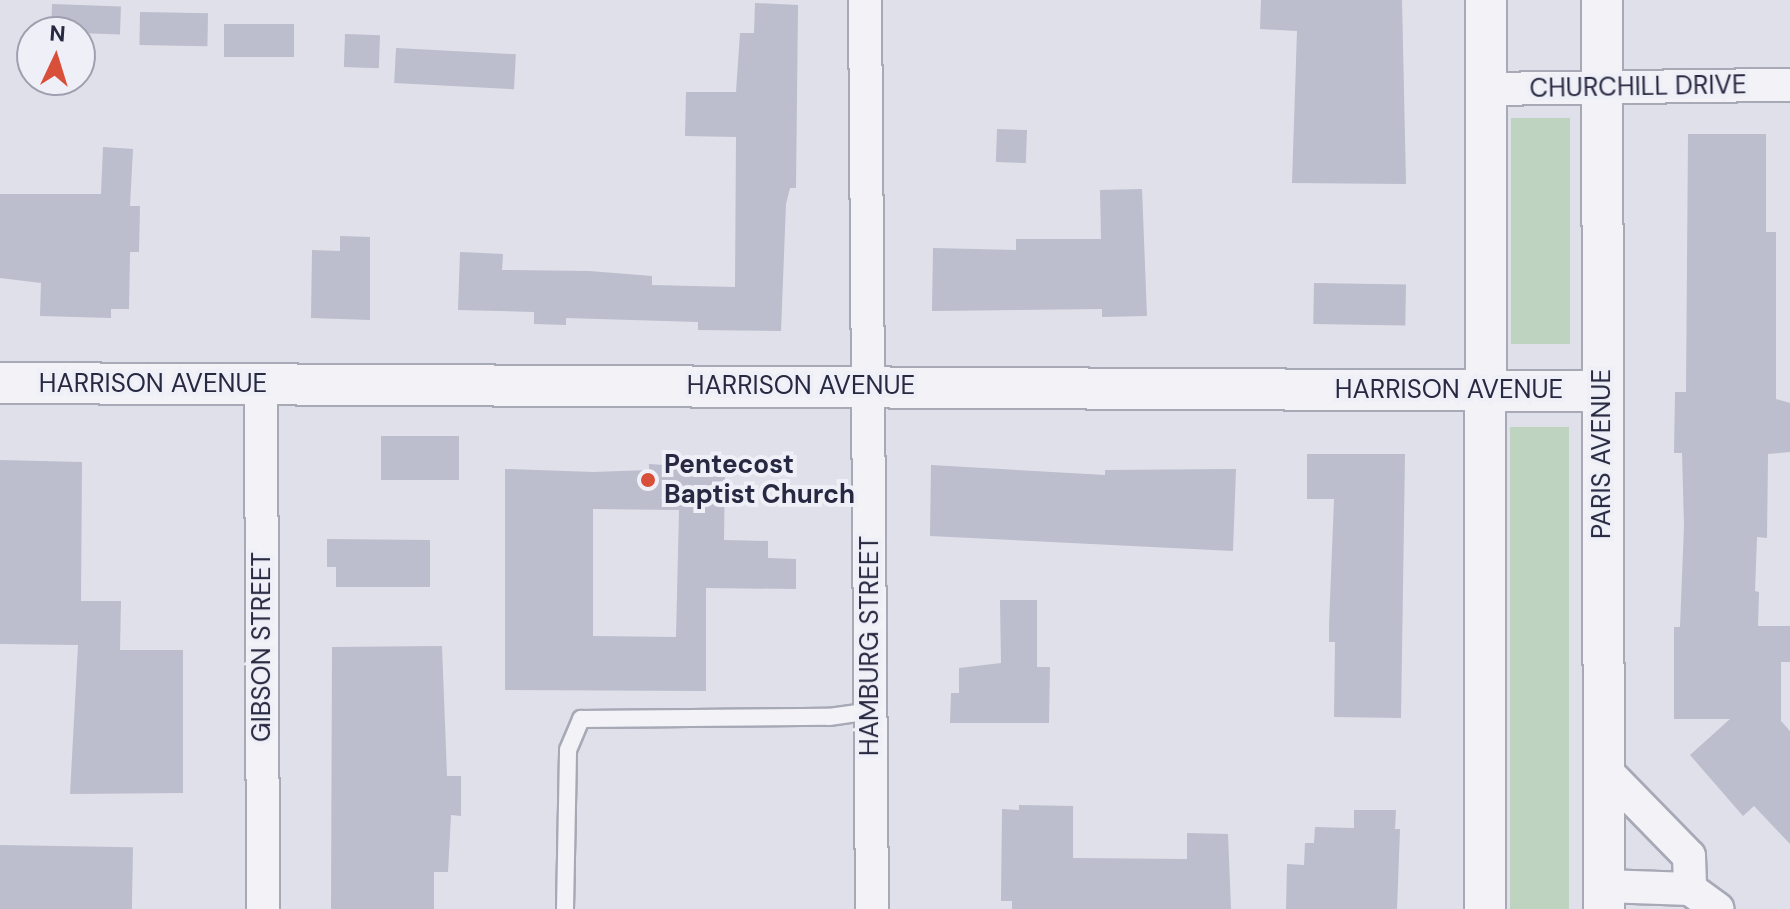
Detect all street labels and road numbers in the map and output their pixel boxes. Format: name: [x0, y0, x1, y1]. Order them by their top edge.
street label: CHURCHILL DRIVE: [1529, 70, 1747, 104]
street label: HARRISON AVENUE: [39, 368, 267, 400]
street label: PARIS AVENUE: [1586, 369, 1618, 539]
street label: HARRISON AVENUE: [687, 370, 915, 402]
street label: HARRISON AVENUE: [1335, 374, 1563, 406]
street label: HAMBURG STREET: [854, 536, 886, 756]
street label: GIBSON STREET: [246, 552, 278, 742]

